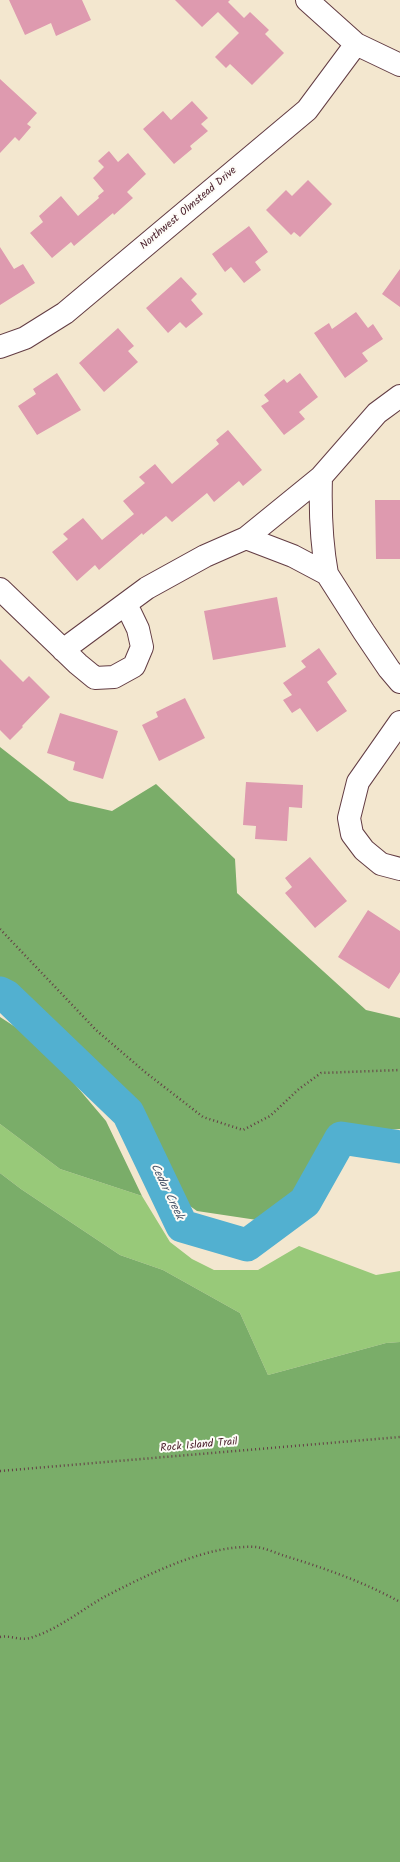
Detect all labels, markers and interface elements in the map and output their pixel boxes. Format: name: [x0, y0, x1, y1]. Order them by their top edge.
street label: Northwest Olmstead Drive: [138, 165, 240, 253]
water label: Cedar Creek: [146, 1162, 186, 1222]
street label: Rock Island Trail: [160, 1436, 238, 1456]

